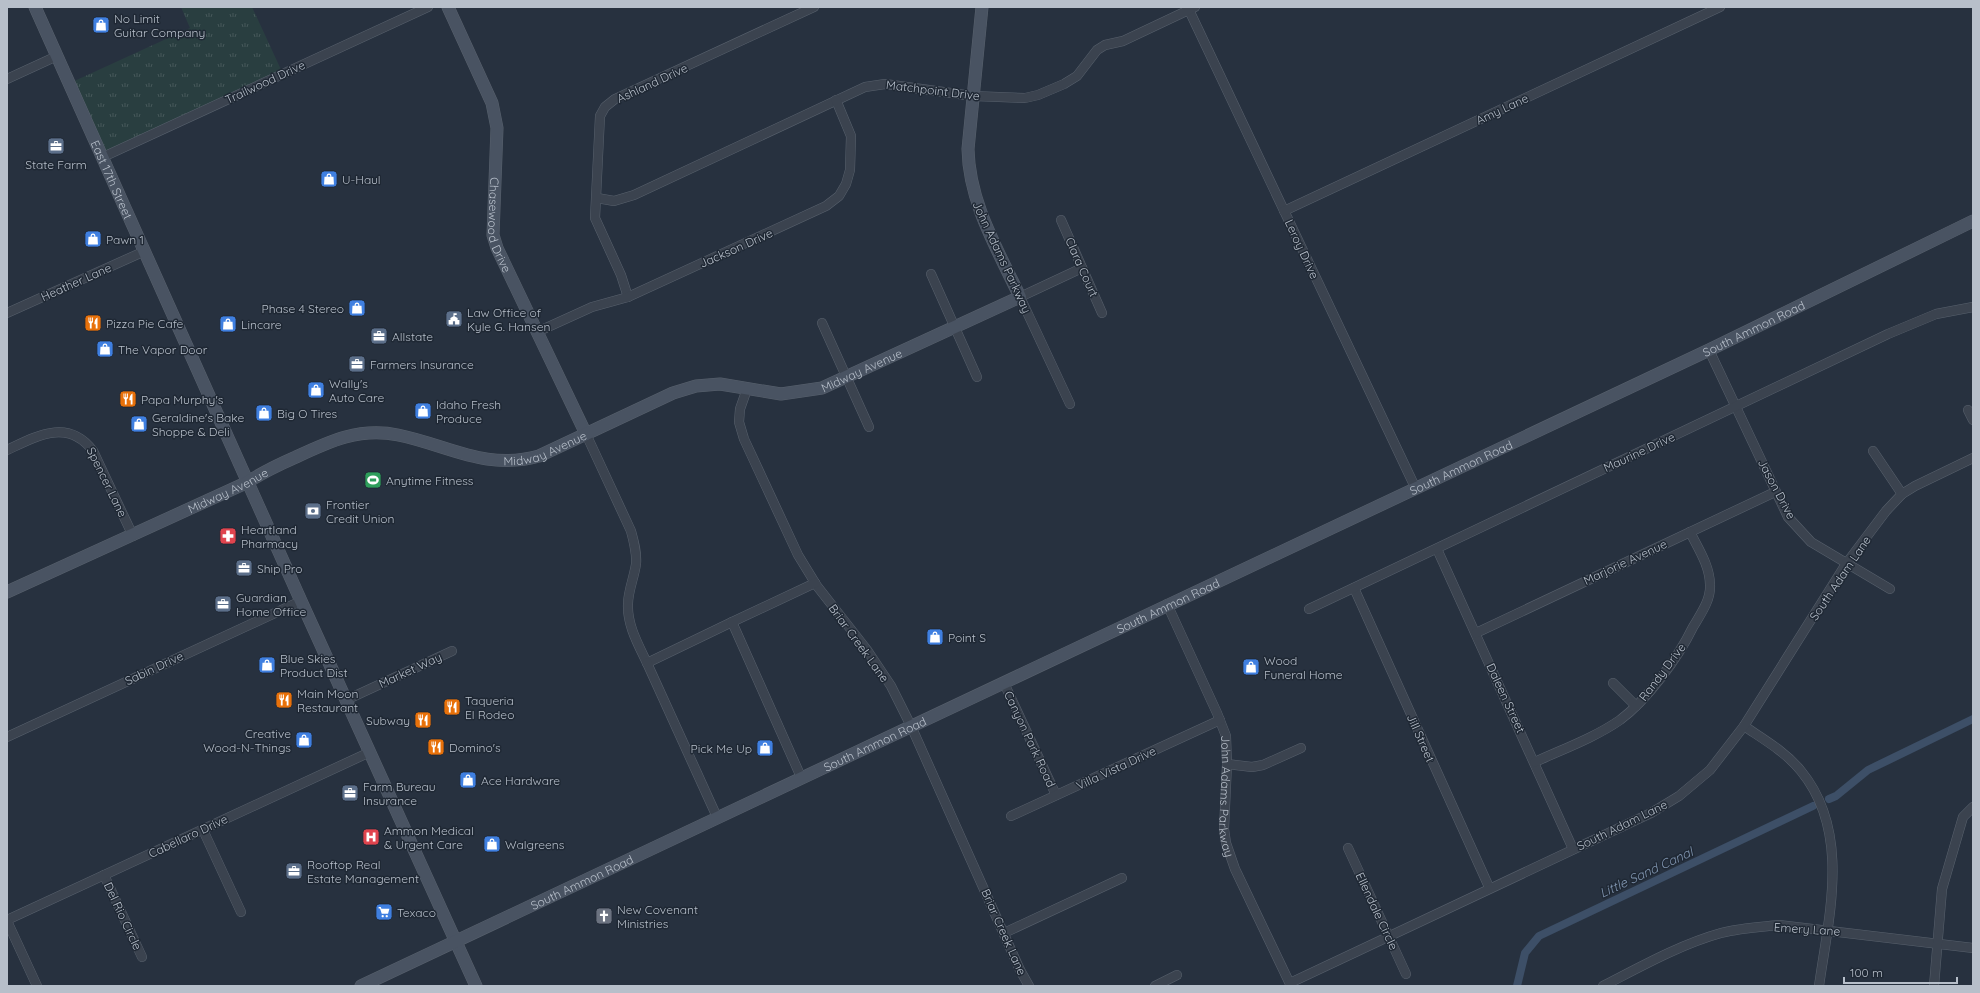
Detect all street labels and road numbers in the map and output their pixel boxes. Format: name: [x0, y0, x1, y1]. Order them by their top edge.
street label: Trailwood Drive: [223, 57, 308, 107]
street label: Ashland Drive: [614, 60, 690, 106]
street label: Matchpoint Drive: [885, 77, 981, 103]
street label: Amy Lane: [1473, 90, 1531, 128]
street label: East 17th Street: [88, 138, 136, 221]
street label: Chasewood Drive: [486, 177, 515, 275]
street label: John Adams Parkway: [969, 199, 1035, 315]
street label: Leroy Drive: [1282, 217, 1322, 281]
street label: Jackson Drive: [697, 225, 775, 271]
street label: Clara Court: [1062, 235, 1102, 299]
street label: Heather Lane: [38, 260, 114, 304]
street label: South Ammon Road: [1700, 297, 1807, 360]
street label: Midway Avenue: [818, 345, 904, 395]
street label: Midway Avenue: [503, 427, 589, 468]
street label: Maurine Drive: [1601, 429, 1677, 475]
street label: South Ammon Road: [1407, 436, 1515, 498]
street label: Spencer Lane: [84, 445, 130, 520]
street label: Jason Drive: [1755, 456, 1799, 522]
street label: Midway Avenue: [185, 464, 270, 516]
street label: South Adam Lane: [1806, 533, 1874, 623]
street label: Marjorie Avenue: [1581, 536, 1669, 588]
street label: South Ammon Road: [1114, 575, 1222, 636]
street label: Briar Creek Lane: [826, 601, 893, 685]
street label: Randy Drive: [1635, 640, 1689, 704]
street label: Sabin Drive: [122, 648, 186, 688]
street label: Market Way: [376, 649, 444, 691]
street label: Daleen Street: [1483, 661, 1529, 735]
street label: Canyon Park Road: [1001, 688, 1059, 790]
street label: Jill Street: [1404, 712, 1438, 764]
street label: South Ammon Road: [821, 713, 929, 774]
street label: John Adams Parkway: [1216, 735, 1238, 859]
street label: Villa Vista Drive: [1074, 743, 1158, 793]
street label: South Adam Lane: [1574, 796, 1670, 853]
street label: Cabellaro Drive: [146, 811, 230, 861]
street label: South Ammon Road: [528, 851, 635, 913]
street label: Ellendale Circle: [1353, 870, 1402, 952]
street label: Del Rio Circle: [101, 880, 145, 952]
street label: Briar Creek Lane: [978, 886, 1030, 978]
street label: Emery Lane: [1773, 919, 1841, 939]

